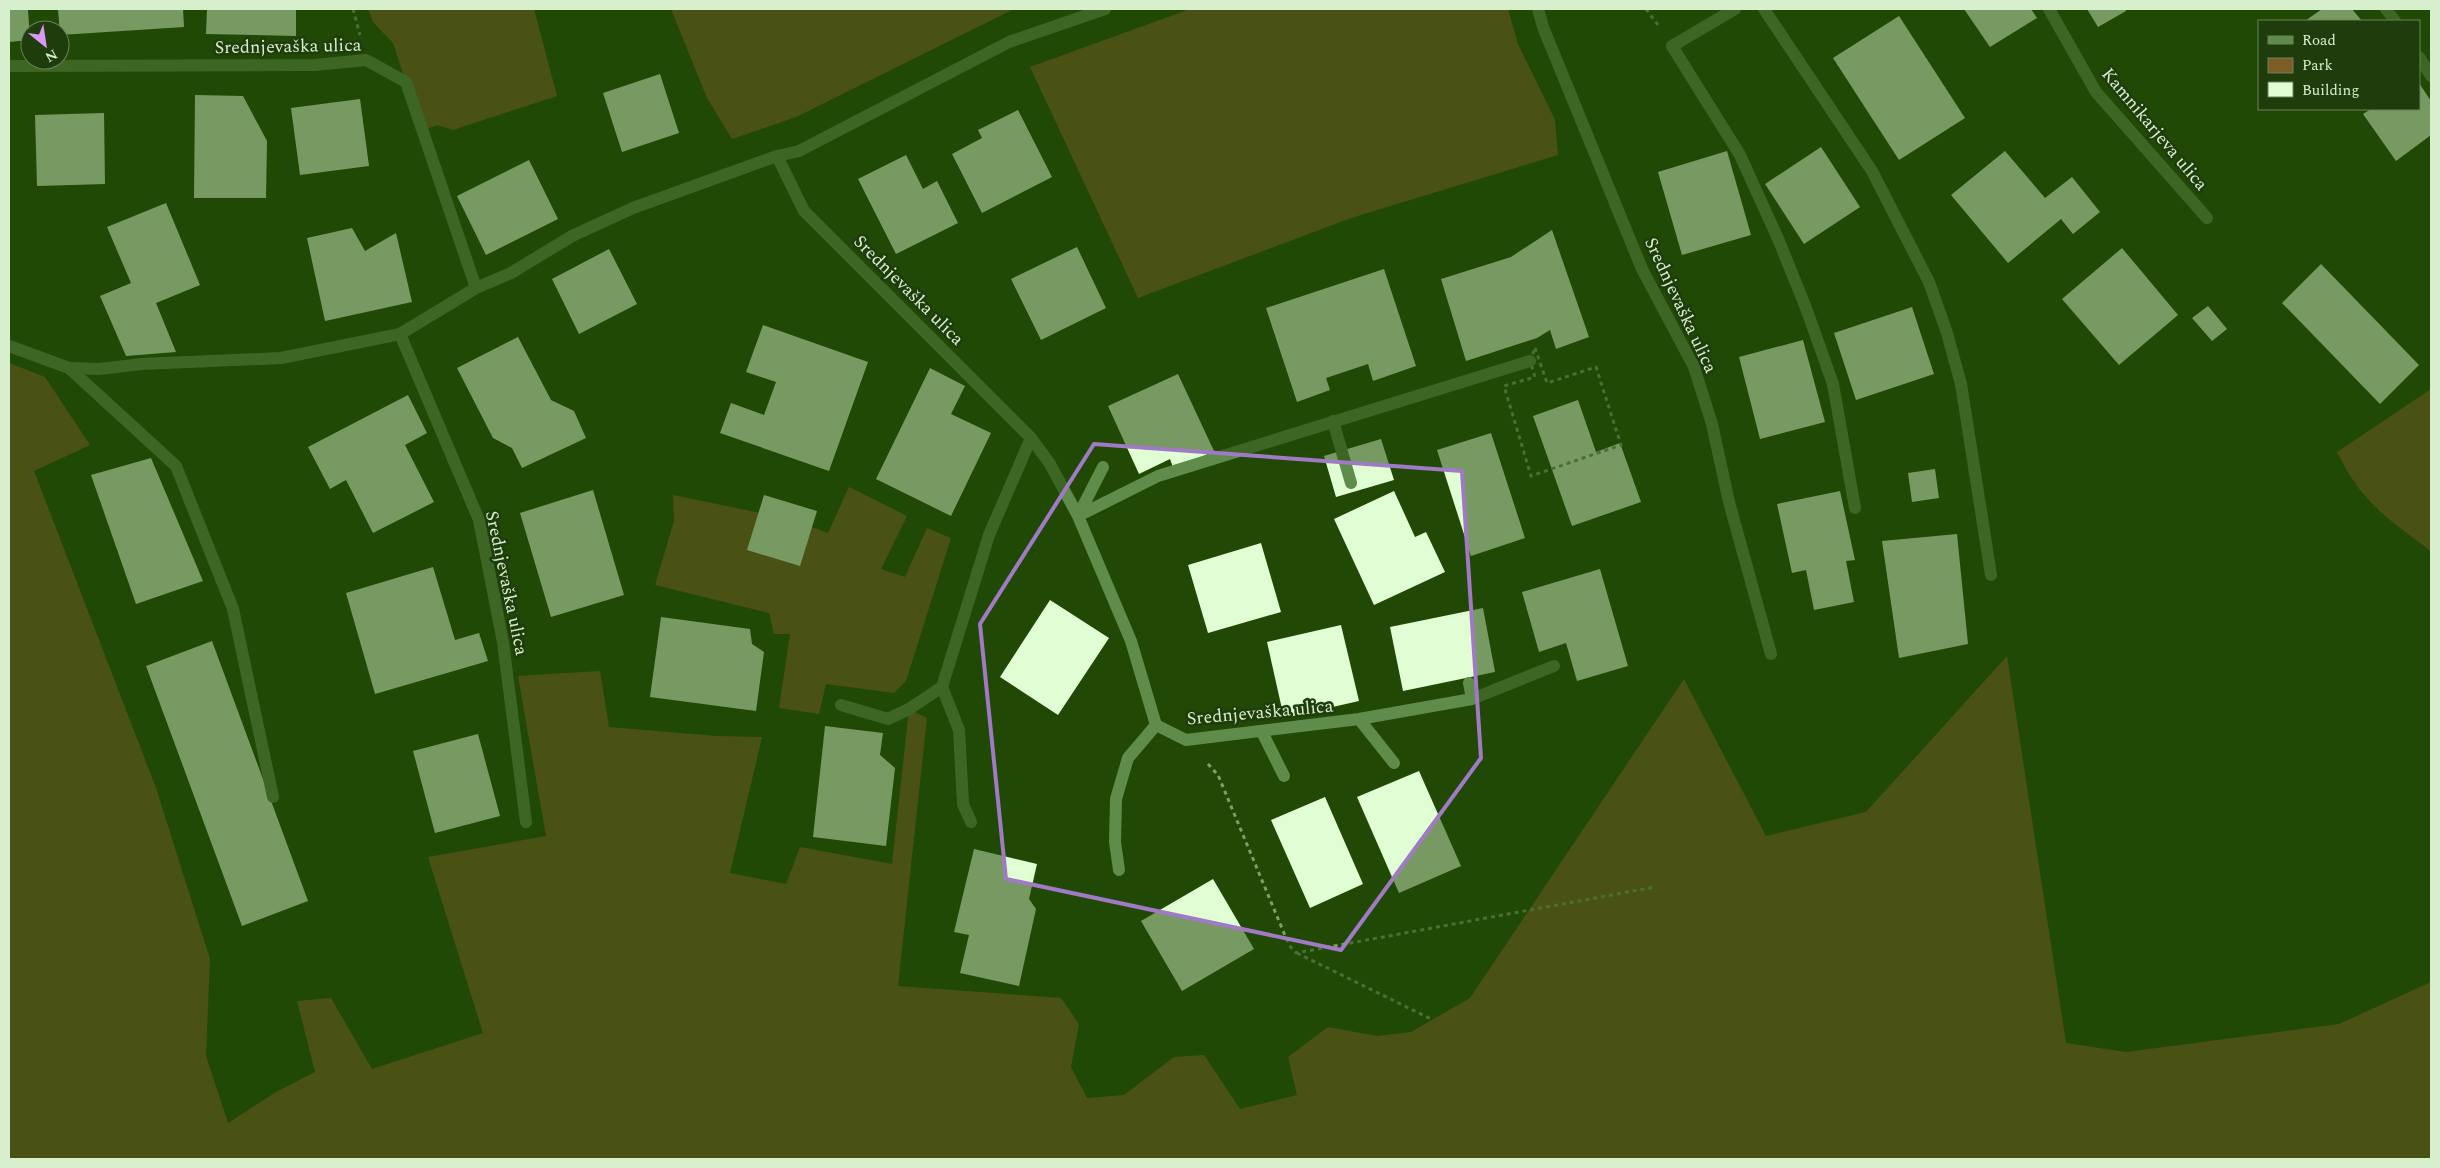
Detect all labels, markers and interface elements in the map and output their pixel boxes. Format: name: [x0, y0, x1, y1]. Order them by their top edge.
north arrow: [20, 20, 70, 70]
legend: [2258, 20, 2420, 110]
text: Road: [2302, 29, 2336, 52]
street label: Srednjevaška ulica: [214, 32, 362, 61]
text: N: [41, 44, 61, 68]
text: Park: [2302, 54, 2333, 77]
street label: Kamnikarjeva ulica: [2095, 62, 2214, 197]
text: Building: [2302, 79, 2359, 102]
street label: Srednjevaška ulica: [847, 229, 970, 352]
street label: Srednjevaška ulica: [1637, 233, 1724, 378]
street label: Srednjevaška ulica: [478, 508, 535, 658]
street label: Srednjevaška ulica: [1186, 693, 1335, 732]

